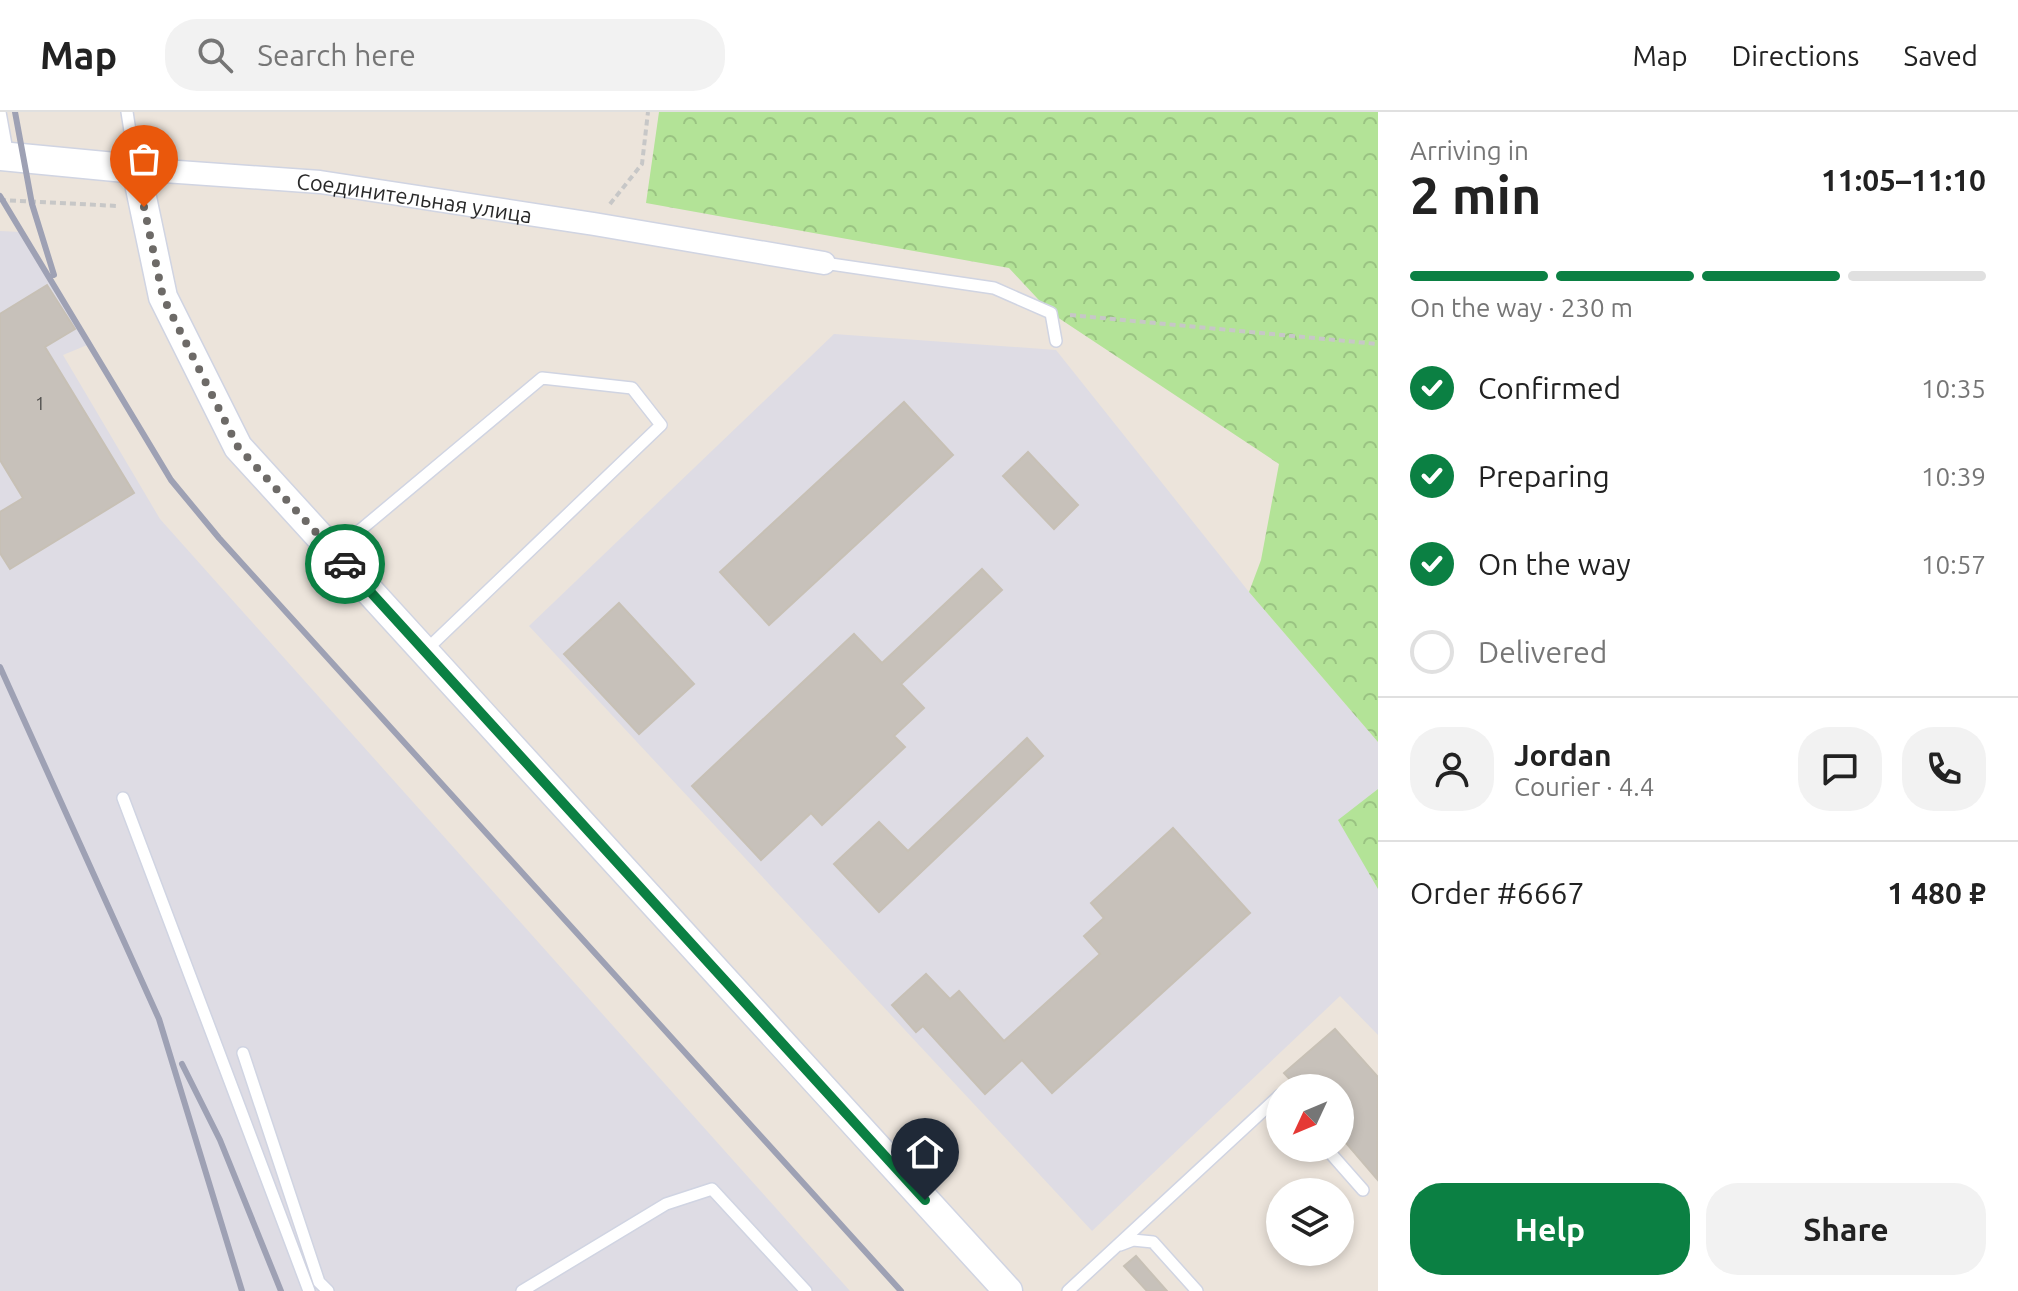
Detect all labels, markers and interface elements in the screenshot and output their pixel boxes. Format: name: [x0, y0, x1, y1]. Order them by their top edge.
search box: [165, 19, 725, 91]
icon: search: [193, 33, 237, 77]
text: Map: [40, 34, 117, 76]
text: Search here: [257, 38, 416, 72]
text: Map: [1632, 40, 1688, 71]
text: Directions: [1732, 40, 1859, 71]
text: Saved: [1903, 40, 1978, 71]
pin: [110, 125, 178, 207]
text: Arriving in: [1410, 136, 1529, 165]
icon: bag: [122, 137, 166, 181]
text: 11:05–11:10: [1821, 163, 1986, 197]
text: 2 min: [1410, 166, 1541, 224]
street label: Соединительная улица: [296, 168, 534, 227]
text: On the way · 230 m: [1410, 293, 1633, 322]
icon: check: [1410, 366, 1454, 410]
text: Confirmed: [1478, 371, 1621, 405]
text: 10:35: [1921, 374, 1986, 403]
house number: 1: [35, 393, 45, 413]
icon: check: [1410, 454, 1454, 498]
text: Preparing: [1478, 459, 1610, 493]
text: 10:39: [1921, 462, 1986, 491]
courier: [305, 524, 385, 604]
icon: car: [323, 542, 367, 586]
icon: check: [1410, 542, 1454, 586]
text: On the way: [1478, 547, 1631, 581]
text: 10:57: [1921, 550, 1986, 579]
text: Delivered: [1478, 635, 1607, 669]
button: person: [1410, 727, 1494, 811]
button: chat: [1798, 727, 1882, 811]
button: phone: [1902, 727, 1986, 811]
text: Jordan: [1514, 738, 1612, 772]
text: Courier · 4.4: [1514, 772, 1654, 801]
text: Order #6667: [1410, 876, 1584, 910]
text: 1 480 ₽: [1887, 876, 1986, 910]
north arrow: [1266, 1074, 1354, 1162]
map controls: [1266, 1074, 1354, 1266]
pin: [891, 1118, 959, 1200]
icon: home: [903, 1130, 947, 1174]
button: layers: [1266, 1178, 1354, 1266]
button: Help: [1410, 1183, 1690, 1275]
button: Share: [1706, 1183, 1986, 1275]

